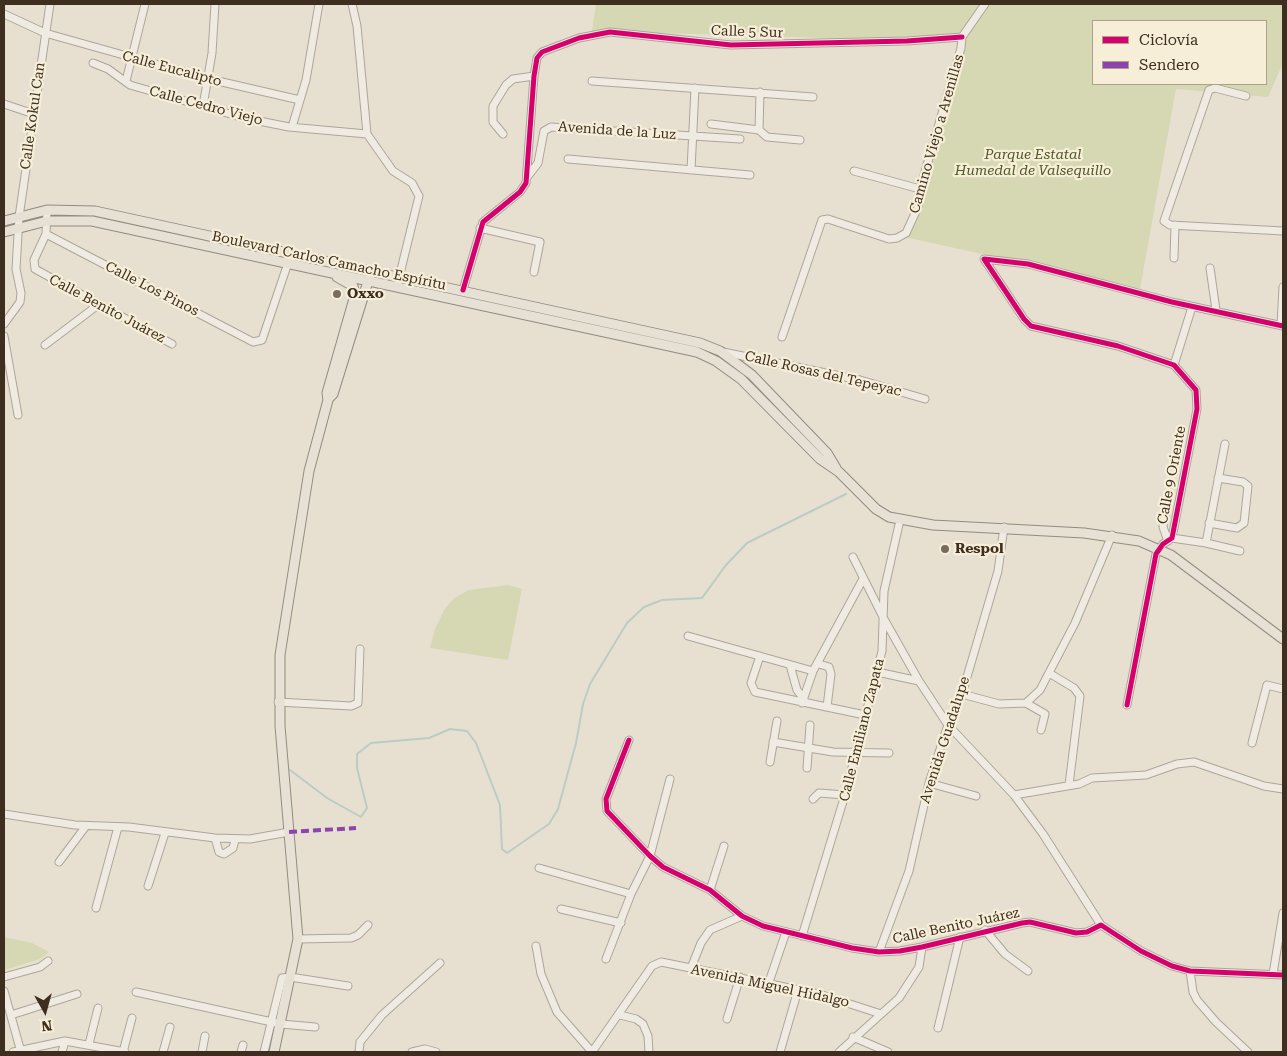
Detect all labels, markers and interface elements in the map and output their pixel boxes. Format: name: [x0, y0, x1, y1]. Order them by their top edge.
legend: [1092, 20, 1267, 85]
street label: Calle 5 Sur: [711, 22, 783, 42]
text: Ciclovía: [1139, 31, 1198, 49]
street label: Calle Eucalipto: [120, 48, 224, 90]
street label: Camino Viejo a Arenillas: [906, 52, 968, 216]
text: Sendero: [1139, 56, 1200, 74]
street label: Calle Kokul Can: [17, 61, 49, 171]
street label: Calle Cedro Viejo: [147, 83, 265, 129]
street label: Avenida de la Luz: [557, 119, 677, 143]
park label: Parque Estatal Humedal de Valsequillo: [955, 147, 1111, 180]
street label: Boulevard Carlos Camacho Espíritu: [210, 228, 448, 294]
street label: Calle Los Pinos: [102, 258, 202, 320]
street label: Calle Benito Juárez: [46, 271, 168, 347]
place label: Oxxo: [347, 286, 384, 302]
marker: Oxxo: [331, 288, 343, 300]
street label: Calle Rosas del Tepeyac: [743, 348, 903, 400]
street label: Calle 9 Oriente: [1154, 424, 1190, 526]
place label: Respol: [955, 541, 1004, 557]
marker: Respol: [939, 543, 951, 555]
street label: Calle Emiliano Zapata: [836, 657, 888, 803]
street label: Avenida Guadalupe: [917, 674, 973, 806]
street label: Calle Benito Juárez: [891, 904, 1021, 948]
street label: Avenida Miguel Hidalgo: [689, 961, 851, 1011]
north arrow: [20, 986, 70, 1036]
text: N: [41, 1017, 53, 1034]

